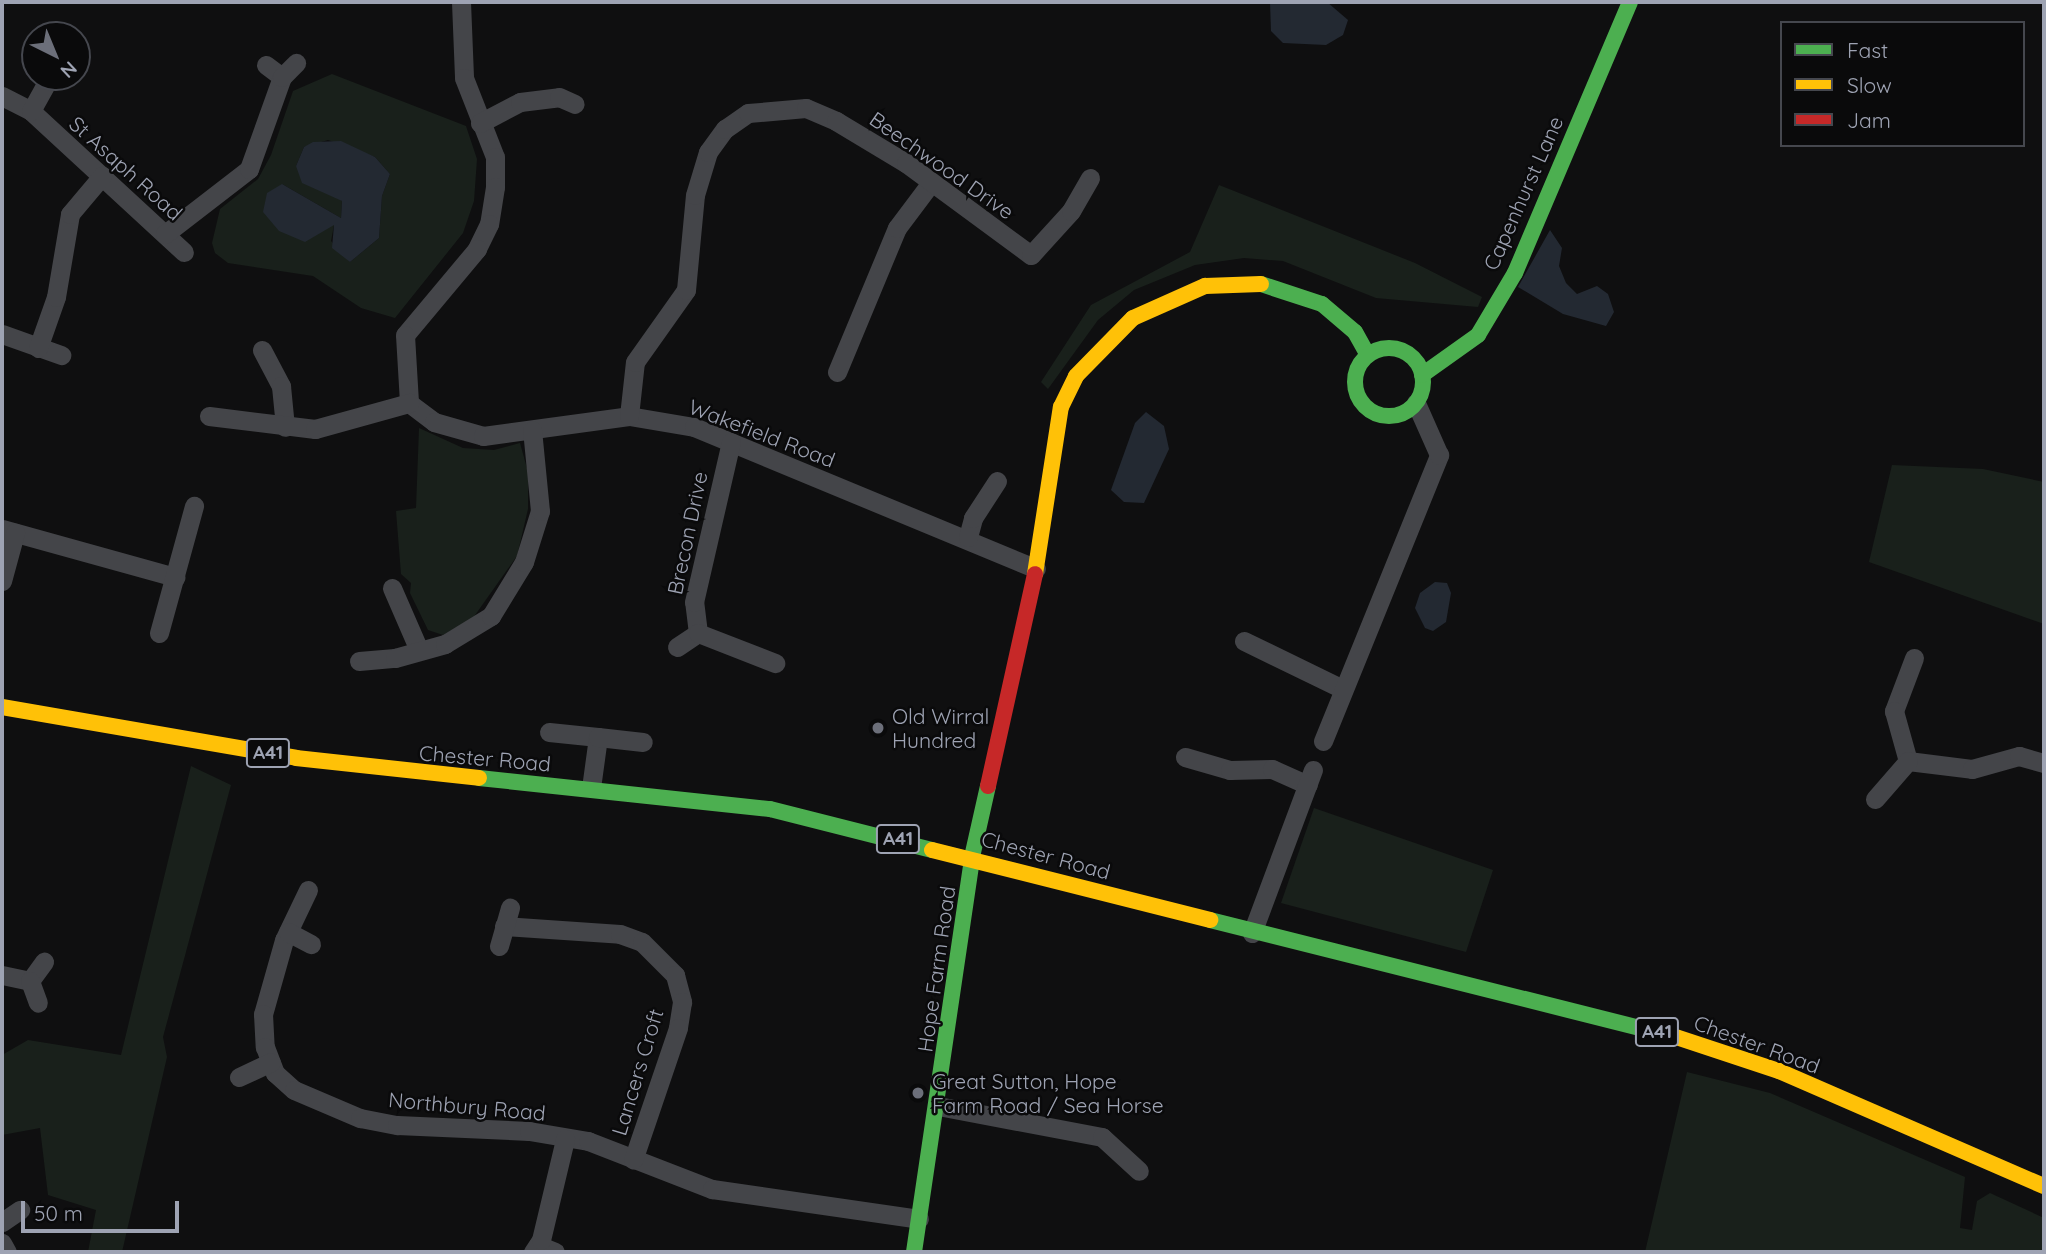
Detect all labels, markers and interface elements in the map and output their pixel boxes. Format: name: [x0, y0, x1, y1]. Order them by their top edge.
north arrow: [21, 21, 91, 91]
legend: [1780, 21, 2025, 147]
text: Fast: [1847, 37, 1888, 63]
text: N: [56, 56, 82, 83]
text: Slow: [1847, 72, 1892, 98]
street label: Beechwood Drive: [865, 106, 1019, 224]
text: Jam: [1847, 107, 1891, 133]
street label: St Asaph Road: [64, 111, 188, 225]
street label: Capenhurst Lane: [1478, 112, 1568, 274]
street label: Wakefield Road: [685, 394, 839, 472]
street label: Brecon Drive: [662, 469, 712, 597]
place label: Old Wirral Hundred: [892, 703, 989, 753]
marker: Old Wirral Hundred: [870, 720, 886, 736]
road number: A41: [245, 738, 291, 768]
street label: Chester Road: [418, 740, 552, 776]
road number: A41: [875, 824, 921, 854]
street label: Chester Road: [979, 826, 1113, 884]
street label: Hope Farm Road: [912, 884, 960, 1054]
street label: Lancers Croft: [606, 1006, 668, 1138]
street label: Chester Road: [1691, 1010, 1823, 1078]
road number: A41: [1634, 1016, 1680, 1048]
place label: Great Sutton, Hope Farm Road / Sea Horse: [932, 1068, 1164, 1118]
marker: Great Sutton, Hope Farm Road / Sea Horse: [910, 1085, 926, 1101]
street label: Northbury Road: [387, 1087, 547, 1125]
scale bar: [24, 1188, 182, 1232]
text: 50 m: [34, 1200, 83, 1226]

